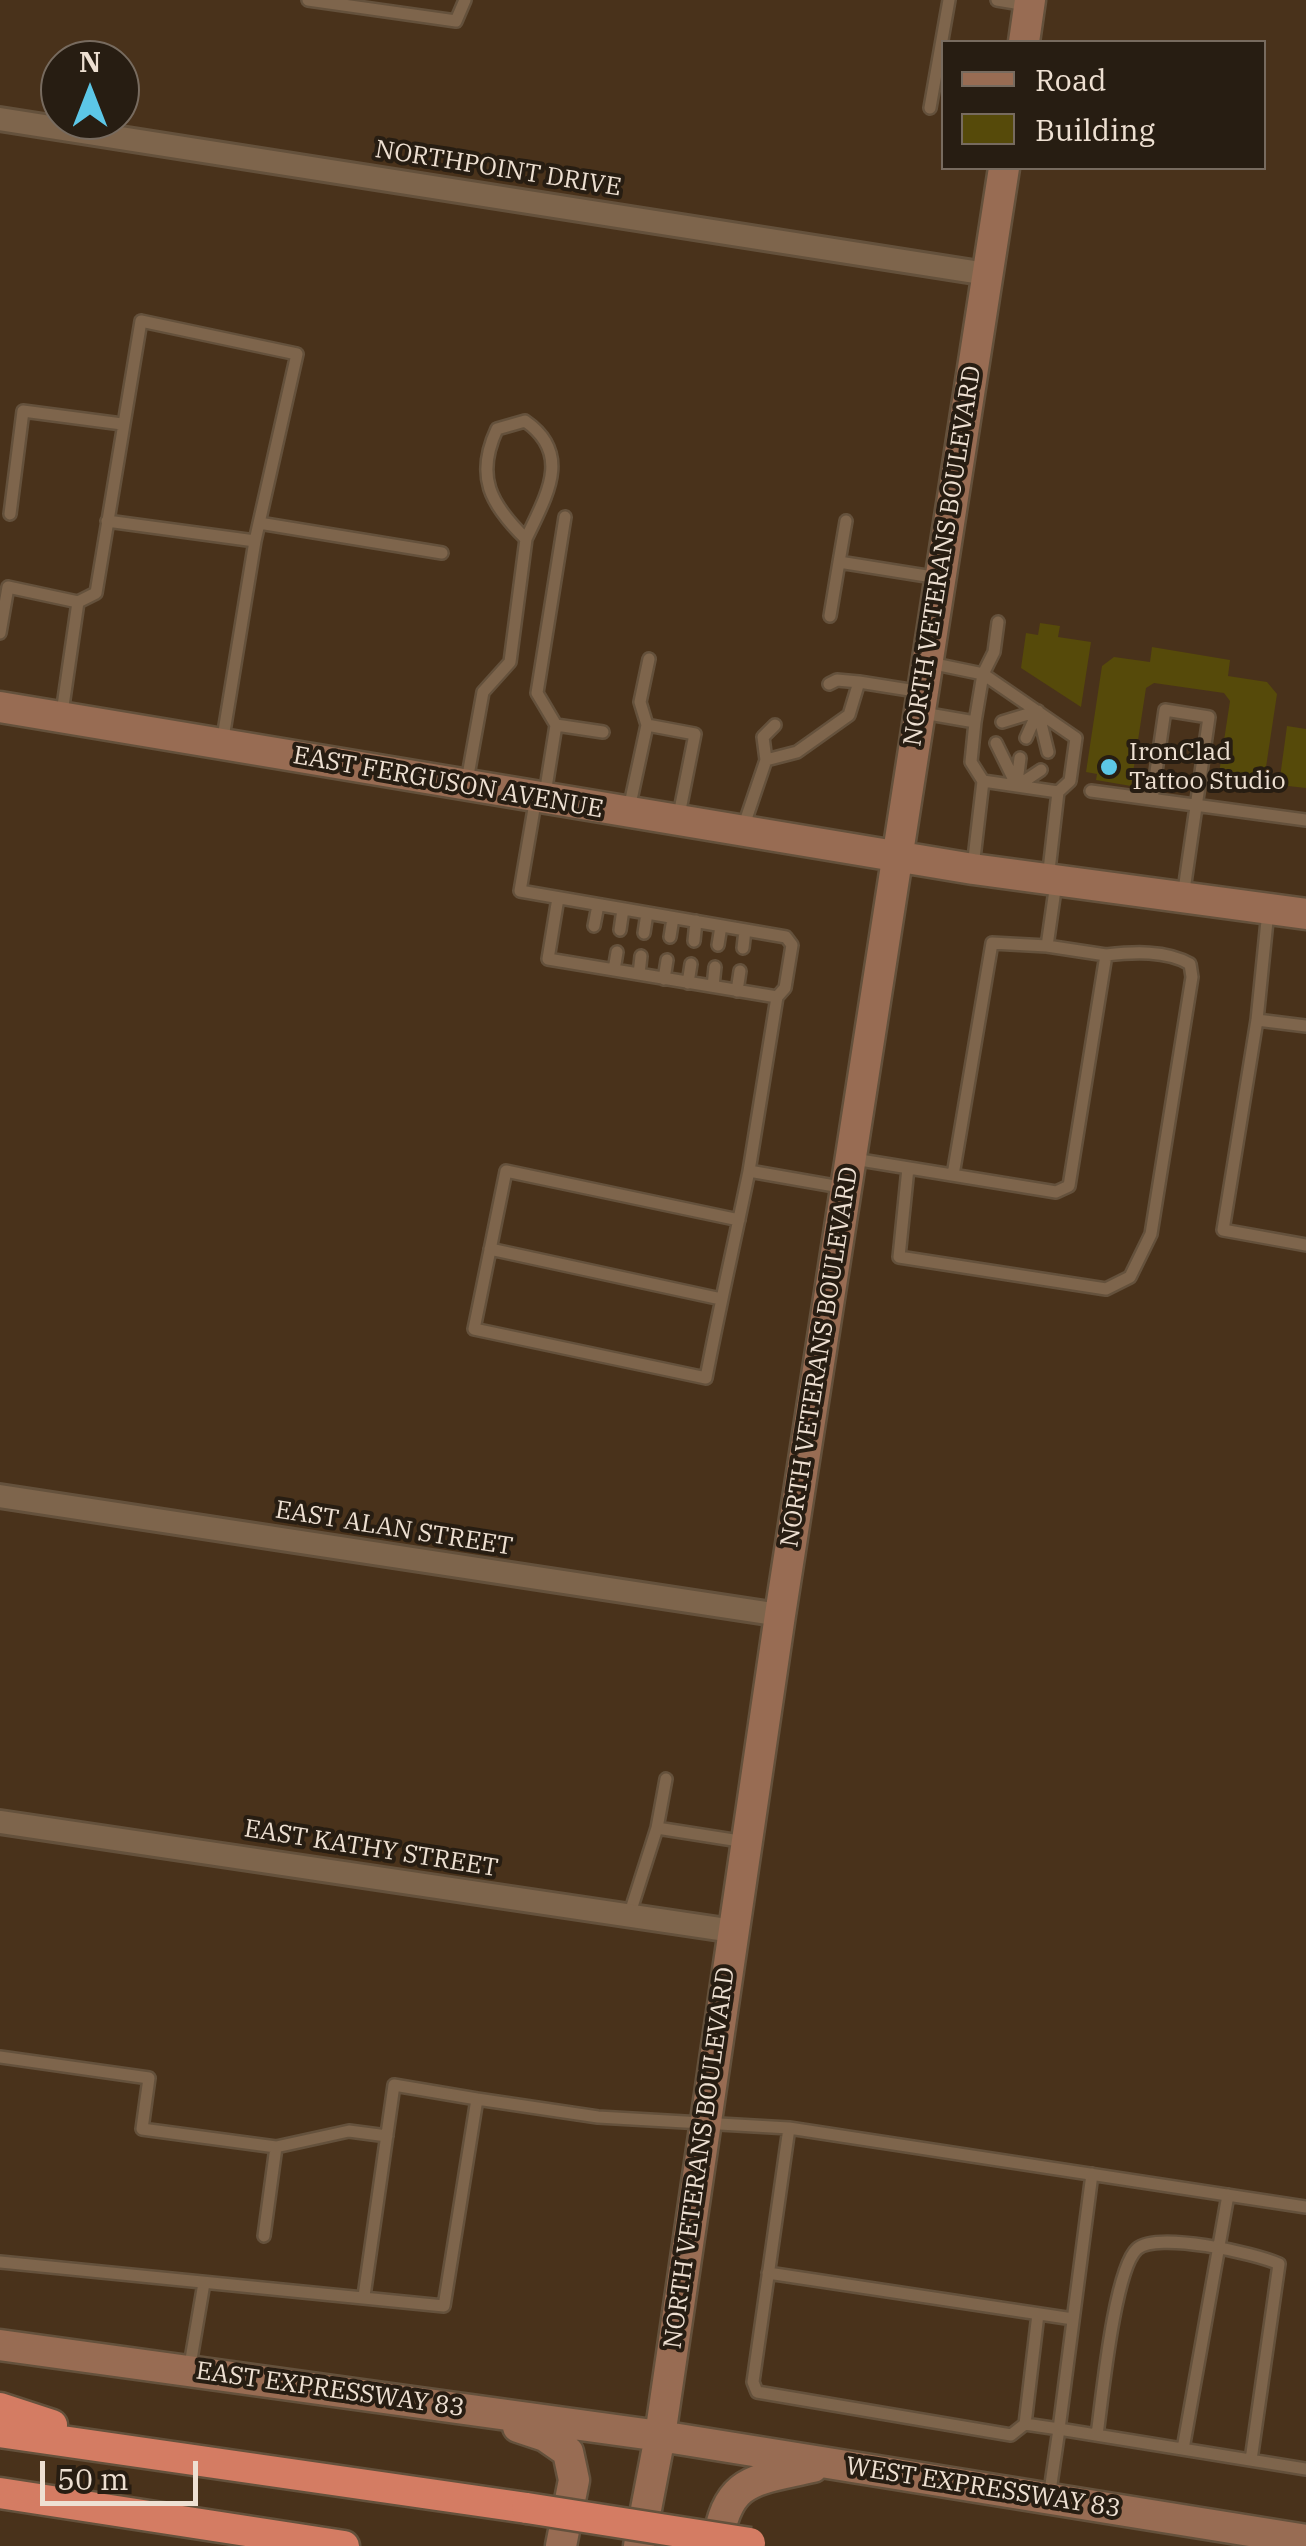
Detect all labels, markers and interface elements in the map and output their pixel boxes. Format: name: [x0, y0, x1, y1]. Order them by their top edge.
north arrow: [40, 40, 140, 140]
legend: [941, 40, 1266, 170]
text: N: [79, 43, 101, 80]
text: Road: [1035, 60, 1107, 99]
text: Building: [1035, 110, 1155, 149]
street label: NORTHPOINT DRIVE: [373, 135, 623, 203]
street label: NORTH VETERANS BOULEVARD: [898, 364, 988, 748]
place label: IronClad Tattoo Studio: [1129, 738, 1286, 797]
street label: EAST FERGUSON AVENUE: [291, 741, 605, 825]
marker: IronClad Tattoo Studio: [1098, 756, 1120, 778]
street label: NORTH VETERANS BOULEVARD: [775, 1165, 865, 1549]
street label: EAST ALAN STREET: [273, 1495, 515, 1563]
street label: EAST KATHY STREET: [242, 1814, 500, 1884]
street label: NORTH VETERANS BOULEVARD: [658, 1965, 742, 2351]
street label: EAST EXPRESSWAY 83: [194, 2356, 466, 2424]
scale bar: [45, 2441, 202, 2503]
street label: WEST EXPRESSWAY 83: [844, 2451, 1122, 2525]
text: 50 m: [57, 2459, 129, 2498]

